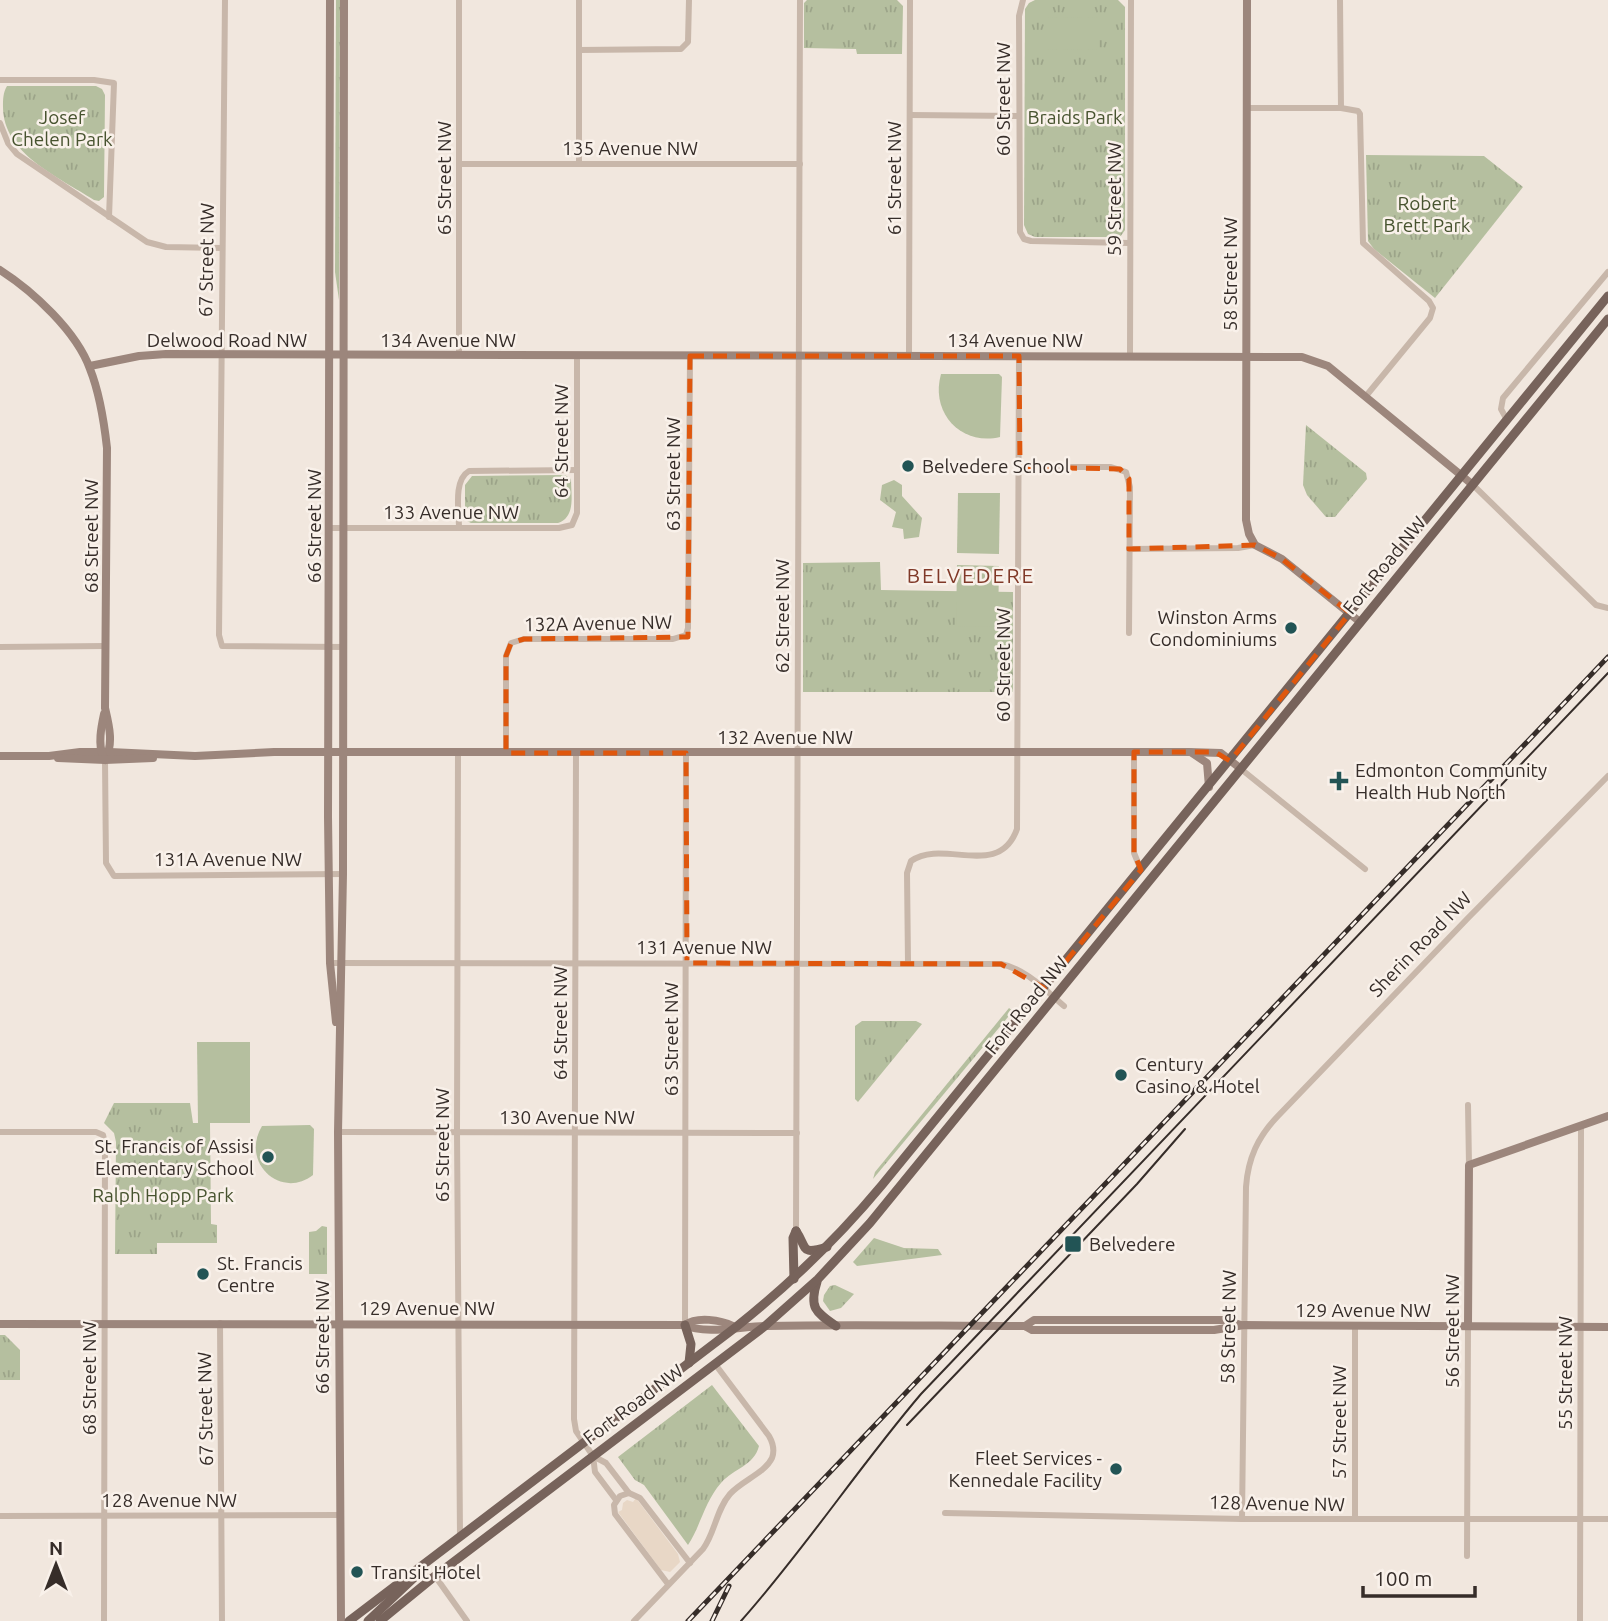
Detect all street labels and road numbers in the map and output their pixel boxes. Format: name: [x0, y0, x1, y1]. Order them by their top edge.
street label: 60 Street NW: [992, 42, 1014, 156]
street label: 65 Street NW: [433, 121, 455, 235]
street label: 61 Street NW: [883, 121, 905, 235]
street label: 135 Avenue NW: [562, 137, 698, 159]
street label: 59 Street NW: [1103, 142, 1125, 256]
street label: 67 Street NW: [194, 203, 218, 317]
street label: 58 Street NW: [1219, 217, 1241, 331]
street label: Delwood Road NW: [147, 329, 307, 351]
street label: 134 Avenue NW: [380, 329, 516, 351]
street label: 134 Avenue NW: [947, 329, 1083, 351]
street label: 64 Street NW: [550, 384, 572, 498]
street label: 63 Street NW: [662, 417, 684, 531]
street label: 66 Street NW: [303, 469, 325, 583]
street label: 68 Street NW: [80, 479, 102, 593]
street label: 133 Avenue NW: [383, 501, 519, 523]
street label: Fort Road NW: [1338, 512, 1430, 618]
street label: 62 Street NW: [771, 559, 793, 673]
street label: 60 Street NW: [992, 608, 1014, 722]
street label: 132A Avenue NW: [524, 611, 672, 635]
street label: 132 Avenue NW: [717, 726, 853, 748]
street label: 131A Avenue NW: [154, 848, 302, 870]
street label: Sherin Road NW: [1364, 887, 1476, 1001]
street label: 131 Avenue NW: [636, 936, 772, 958]
street label: Fort Road NW: [980, 952, 1072, 1058]
street label: 64 Street NW: [549, 966, 571, 1080]
street label: 63 Street NW: [660, 982, 682, 1096]
street label: 65 Street NW: [431, 1088, 453, 1202]
street label: 130 Avenue NW: [499, 1106, 635, 1128]
street label: 58 Street NW: [1216, 1270, 1240, 1384]
street label: 56 Street NW: [1441, 1274, 1463, 1388]
street label: 66 Street NW: [311, 1280, 333, 1394]
street label: 129 Avenue NW: [359, 1297, 495, 1319]
street label: 129 Avenue NW: [1295, 1299, 1431, 1321]
street label: 55 Street NW: [1554, 1316, 1576, 1430]
street label: 68 Street NW: [78, 1321, 100, 1435]
street label: 67 Street NW: [193, 1352, 217, 1466]
street label: Fort Road NW: [579, 1359, 687, 1449]
street label: 57 Street NW: [1328, 1365, 1350, 1479]
street label: 128 Avenue NW: [101, 1489, 237, 1511]
street label: 128 Avenue NW: [1209, 1491, 1345, 1515]

